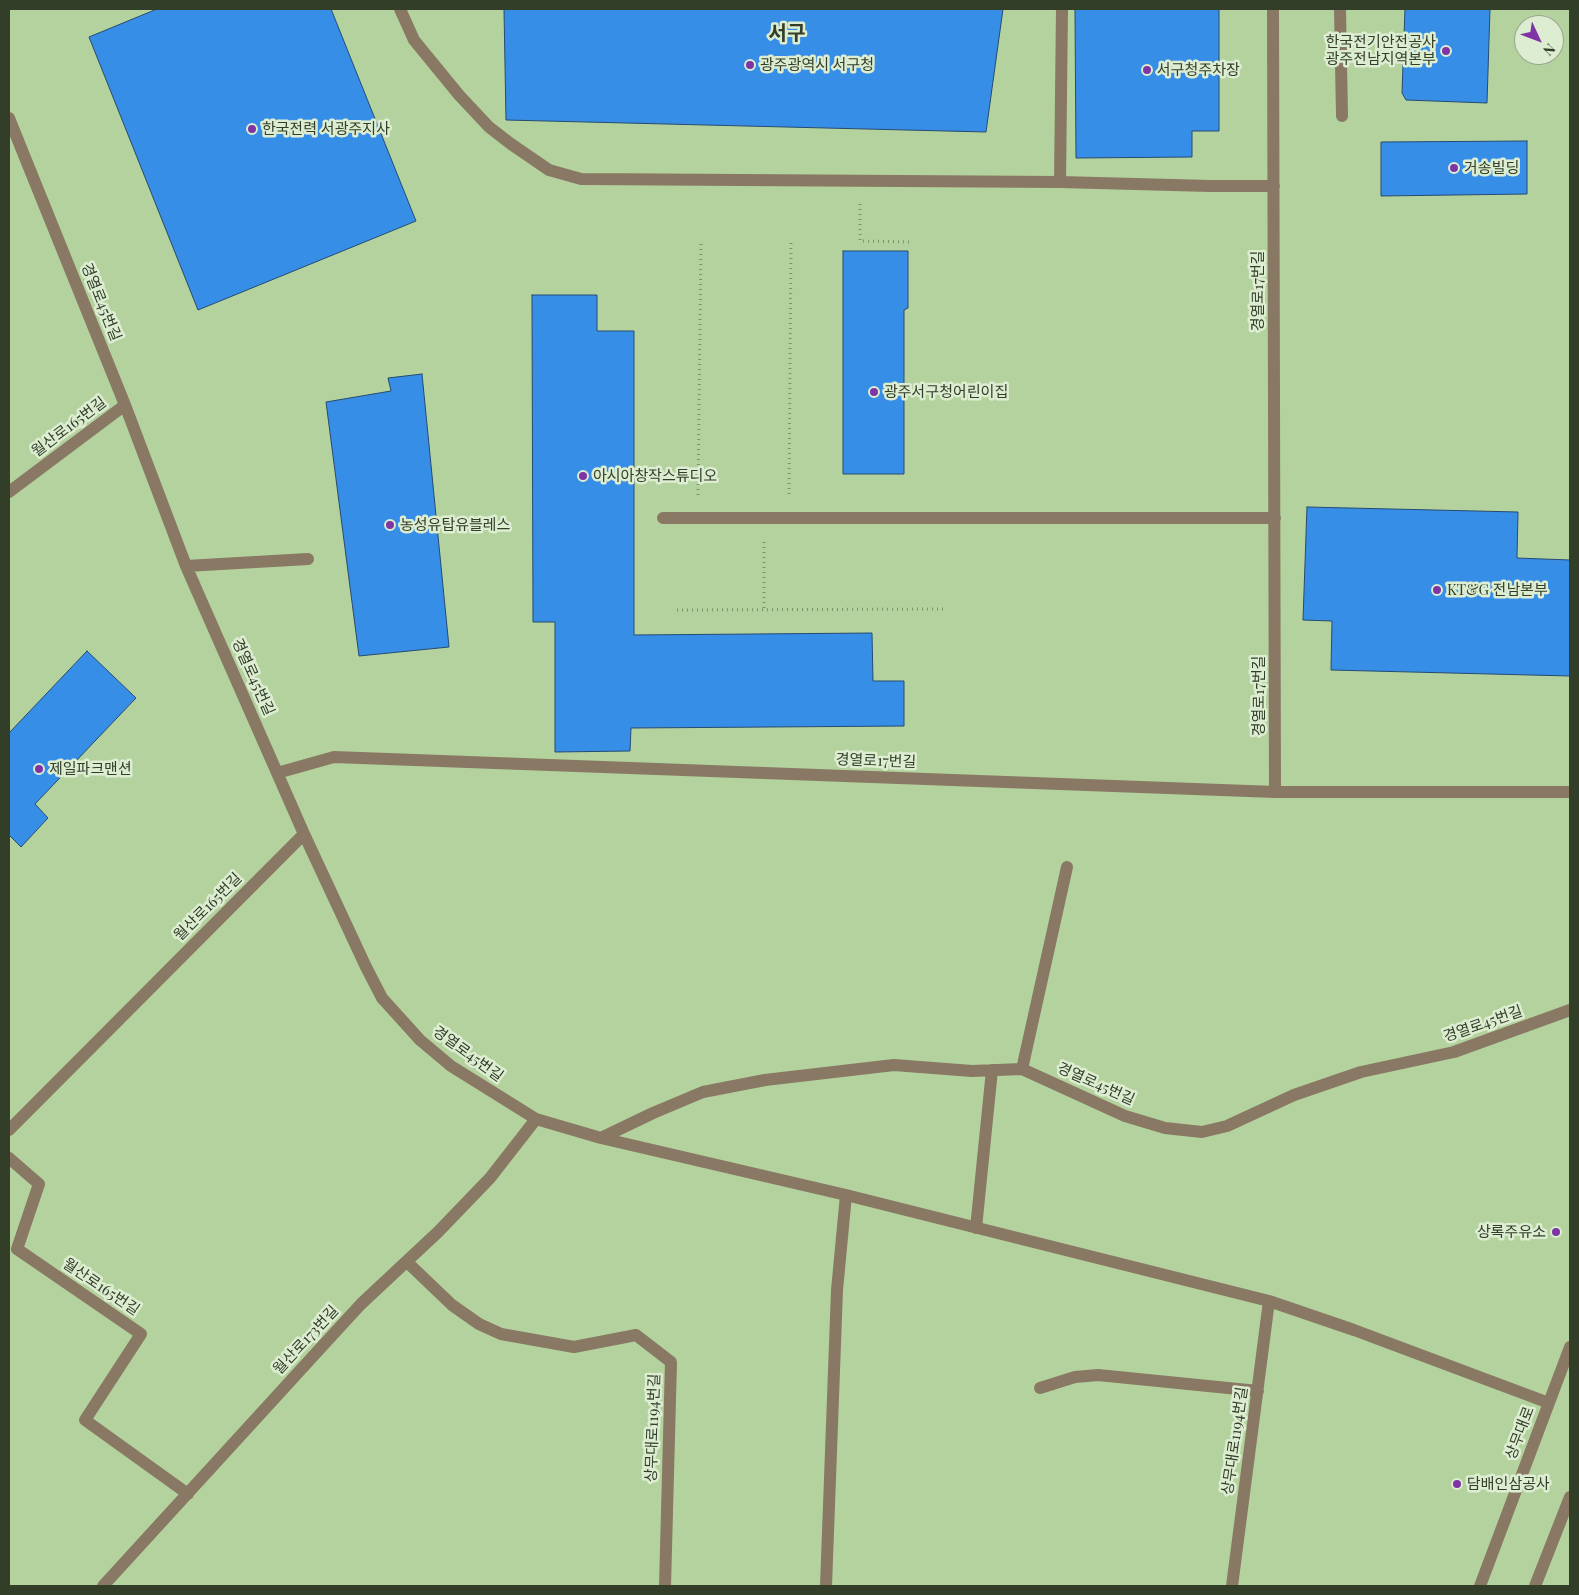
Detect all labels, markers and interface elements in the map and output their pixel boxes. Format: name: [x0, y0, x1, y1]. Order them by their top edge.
north arrow: [1514, 15, 1564, 65]
district label: 서구: [769, 22, 805, 46]
place label: 한국전기안전공사 광주전남지역본부: [1326, 33, 1436, 68]
text: N: [1539, 40, 1560, 60]
marker: 한국전기안전공사 광주전남지역본부: [1440, 45, 1452, 57]
place label: 광주광역시 서구청: [760, 56, 874, 74]
marker: 광주광역시 서구청: [744, 59, 756, 71]
place label: 서구청주차장: [1157, 61, 1240, 79]
marker: 서구청주차장: [1141, 64, 1153, 76]
place label: 한국전력 서광주지사: [262, 120, 390, 138]
marker: 한국전력 서광주지사: [246, 123, 258, 135]
place label: 거송빌딩: [1464, 159, 1519, 177]
marker: 거송빌딩: [1448, 162, 1460, 174]
street label: 경열로17번길: [1249, 251, 1267, 331]
street label: 경열로45번길: [77, 260, 125, 344]
place label: 광주서구청어린이집: [884, 383, 1008, 401]
marker: 광주서구청어린이집: [868, 386, 880, 398]
street label: 월산로165번길: [28, 393, 110, 461]
place label: 아시아창작스튜디오: [593, 467, 717, 485]
marker: 아시아창작스튜디오: [577, 470, 589, 482]
place label: 농성유탑유블레스: [400, 516, 510, 534]
marker: 농성유탑유블레스: [384, 519, 396, 531]
place label: KT&G 전남본부: [1447, 581, 1548, 599]
marker: KT&G 전남본부: [1431, 584, 1443, 596]
street label: 경열로45번길: [228, 636, 278, 718]
street label: 경열로17번길: [1250, 656, 1268, 736]
street label: 경열로17번길: [835, 751, 917, 771]
place label: 제일파크맨션: [49, 760, 132, 778]
marker: 제일파크맨션: [33, 763, 45, 775]
street label: 월산로165번길: [170, 869, 246, 945]
street label: 경열로45번길: [1441, 1002, 1525, 1046]
street label: 경열로45번길: [429, 1022, 507, 1086]
street label: 경열로45번길: [1055, 1059, 1137, 1109]
place label: 상록주유소: [1477, 1223, 1546, 1241]
marker: 상록주유소: [1550, 1226, 1562, 1238]
street label: 월산로165번길: [59, 1255, 143, 1319]
street label: 월산로173번길: [270, 1302, 342, 1378]
street label: 상무대로1194번길: [642, 1373, 664, 1483]
street label: 상무대로1194번길: [1219, 1386, 1251, 1496]
street label: 상무대로: [1502, 1404, 1538, 1462]
place label: 담배인삼공사: [1467, 1475, 1550, 1493]
marker: 담배인삼공사: [1451, 1478, 1463, 1490]

